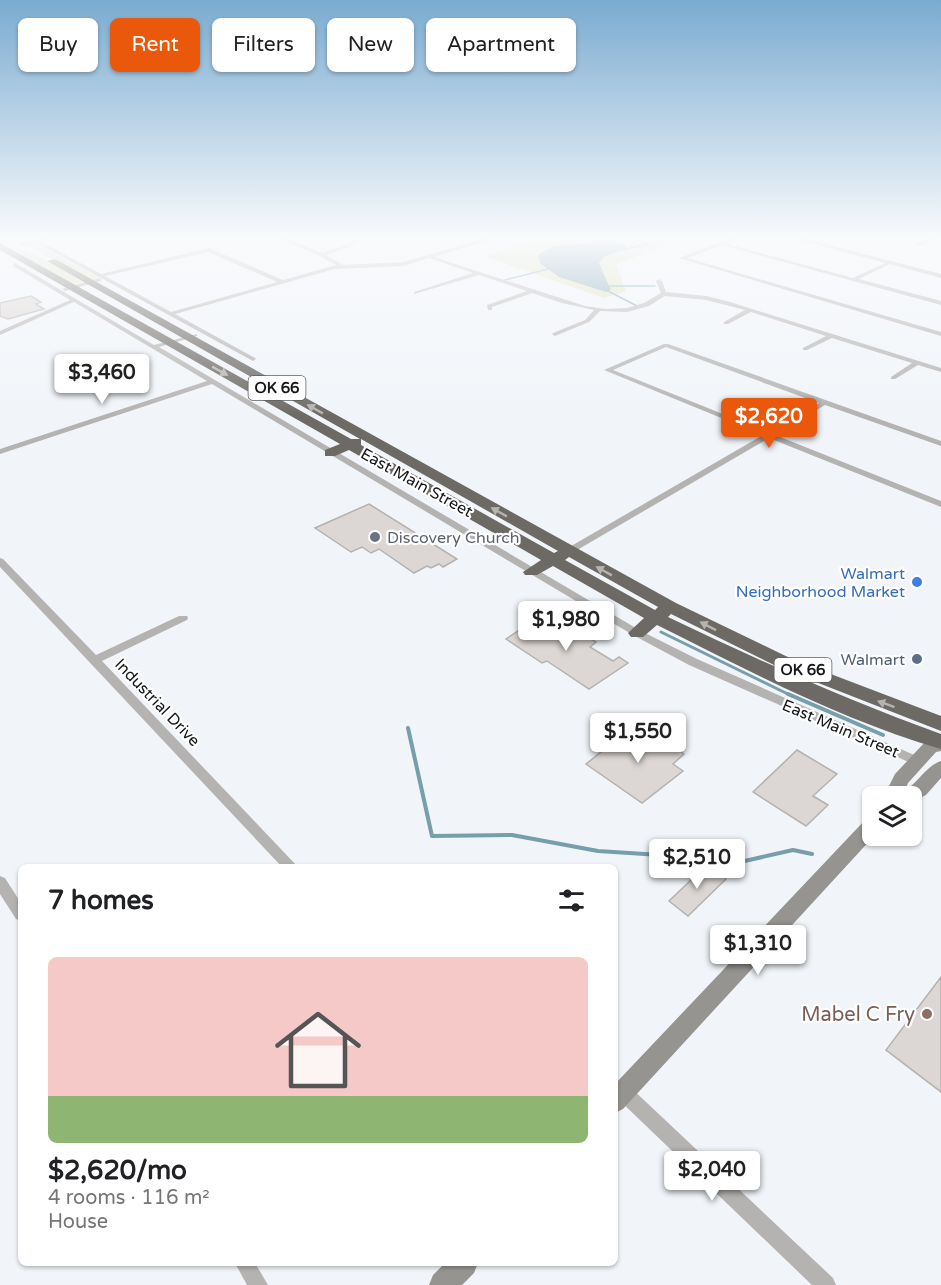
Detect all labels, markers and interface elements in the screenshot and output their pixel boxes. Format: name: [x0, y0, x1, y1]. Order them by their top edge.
chip: Buy: [18, 18, 98, 72]
chip: Rent: [110, 18, 200, 72]
chip: Filters: [212, 18, 315, 72]
chip: New: [327, 18, 414, 72]
chip: Apartment: [426, 18, 576, 72]
pin: $3,460: [53, 354, 151, 405]
text: $3,460: [68, 361, 136, 385]
one-way arrow: [212, 366, 229, 376]
road number: OK 66: [248, 376, 306, 400]
pin: $2,620: [720, 398, 818, 449]
one-way arrow: [306, 404, 323, 414]
text: $2,620: [735, 405, 803, 429]
street label: East Main Street: [357, 444, 476, 522]
one-way arrow: [490, 507, 507, 517]
place label: Discovery Church: [387, 528, 520, 548]
marker: Discovery Church: [368, 530, 382, 544]
place label: Walmart Neighborhood Market: [736, 564, 905, 602]
one-way arrow: [596, 565, 612, 576]
marker: Walmart Neighborhood Market: [910, 575, 924, 589]
pin: $1,980: [517, 601, 615, 652]
text: $1,980: [532, 608, 600, 632]
one-way arrow: [699, 621, 716, 630]
place label: Walmart: [841, 650, 905, 670]
marker: Walmart: [910, 652, 924, 666]
street label: Industrial Drive: [110, 655, 204, 751]
road number: OK 66: [774, 658, 832, 682]
street label: East Main Street: [779, 695, 902, 763]
one-way arrow: [877, 698, 895, 708]
pin: $1,550: [589, 713, 687, 764]
text: $1,550: [604, 720, 672, 744]
map controls: [862, 786, 922, 846]
button: layers: [862, 786, 922, 846]
pin: $2,510: [648, 839, 746, 890]
text: $2,510: [663, 846, 731, 870]
icon: filters: [555, 884, 588, 917]
text: 7 homes: [48, 885, 154, 916]
pin: $1,310: [709, 925, 807, 976]
text: $1,310: [724, 932, 792, 956]
icon: home: [264, 996, 372, 1104]
place label: Mabel C Fry: [801, 1003, 915, 1027]
marker: Mabel C Fry: [920, 1007, 934, 1021]
pin: $2,040: [663, 1151, 761, 1202]
text: $2,620/mo: [48, 1155, 187, 1186]
text: $2,040: [678, 1158, 746, 1182]
text: 4 rooms · 116 m²: [48, 1186, 210, 1210]
text: House: [48, 1210, 108, 1234]

